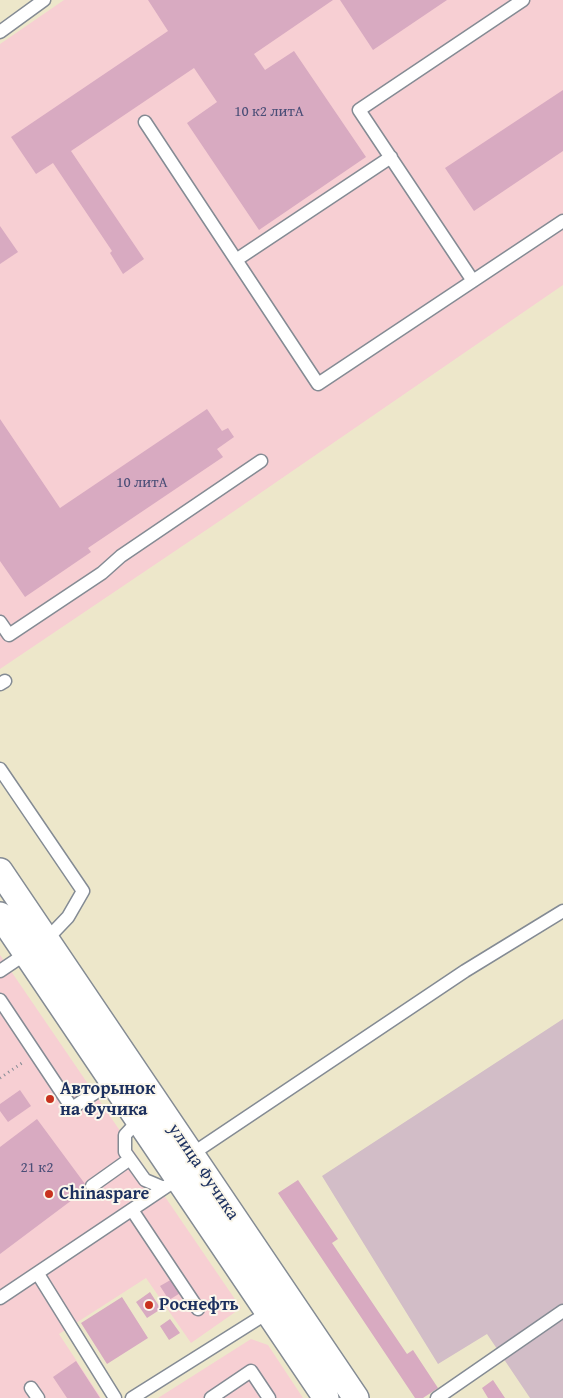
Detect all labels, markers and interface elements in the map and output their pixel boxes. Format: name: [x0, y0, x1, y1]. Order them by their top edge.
house number: 10 к2 литА: [234, 103, 304, 121]
house number: 10 литA: [116, 474, 168, 492]
place label: Авторынок на Фучика: [60, 1078, 155, 1120]
marker: Авторынок на Фучика: [44, 1093, 56, 1105]
street label: улица Фучика: [163, 1120, 243, 1224]
house number: 21 к2: [21, 1159, 53, 1177]
place label: Chinaspare: [59, 1183, 149, 1205]
marker: Chinaspare: [43, 1188, 55, 1200]
place label: Роснефть: [159, 1294, 239, 1316]
marker: Роснефть: [143, 1299, 155, 1311]

